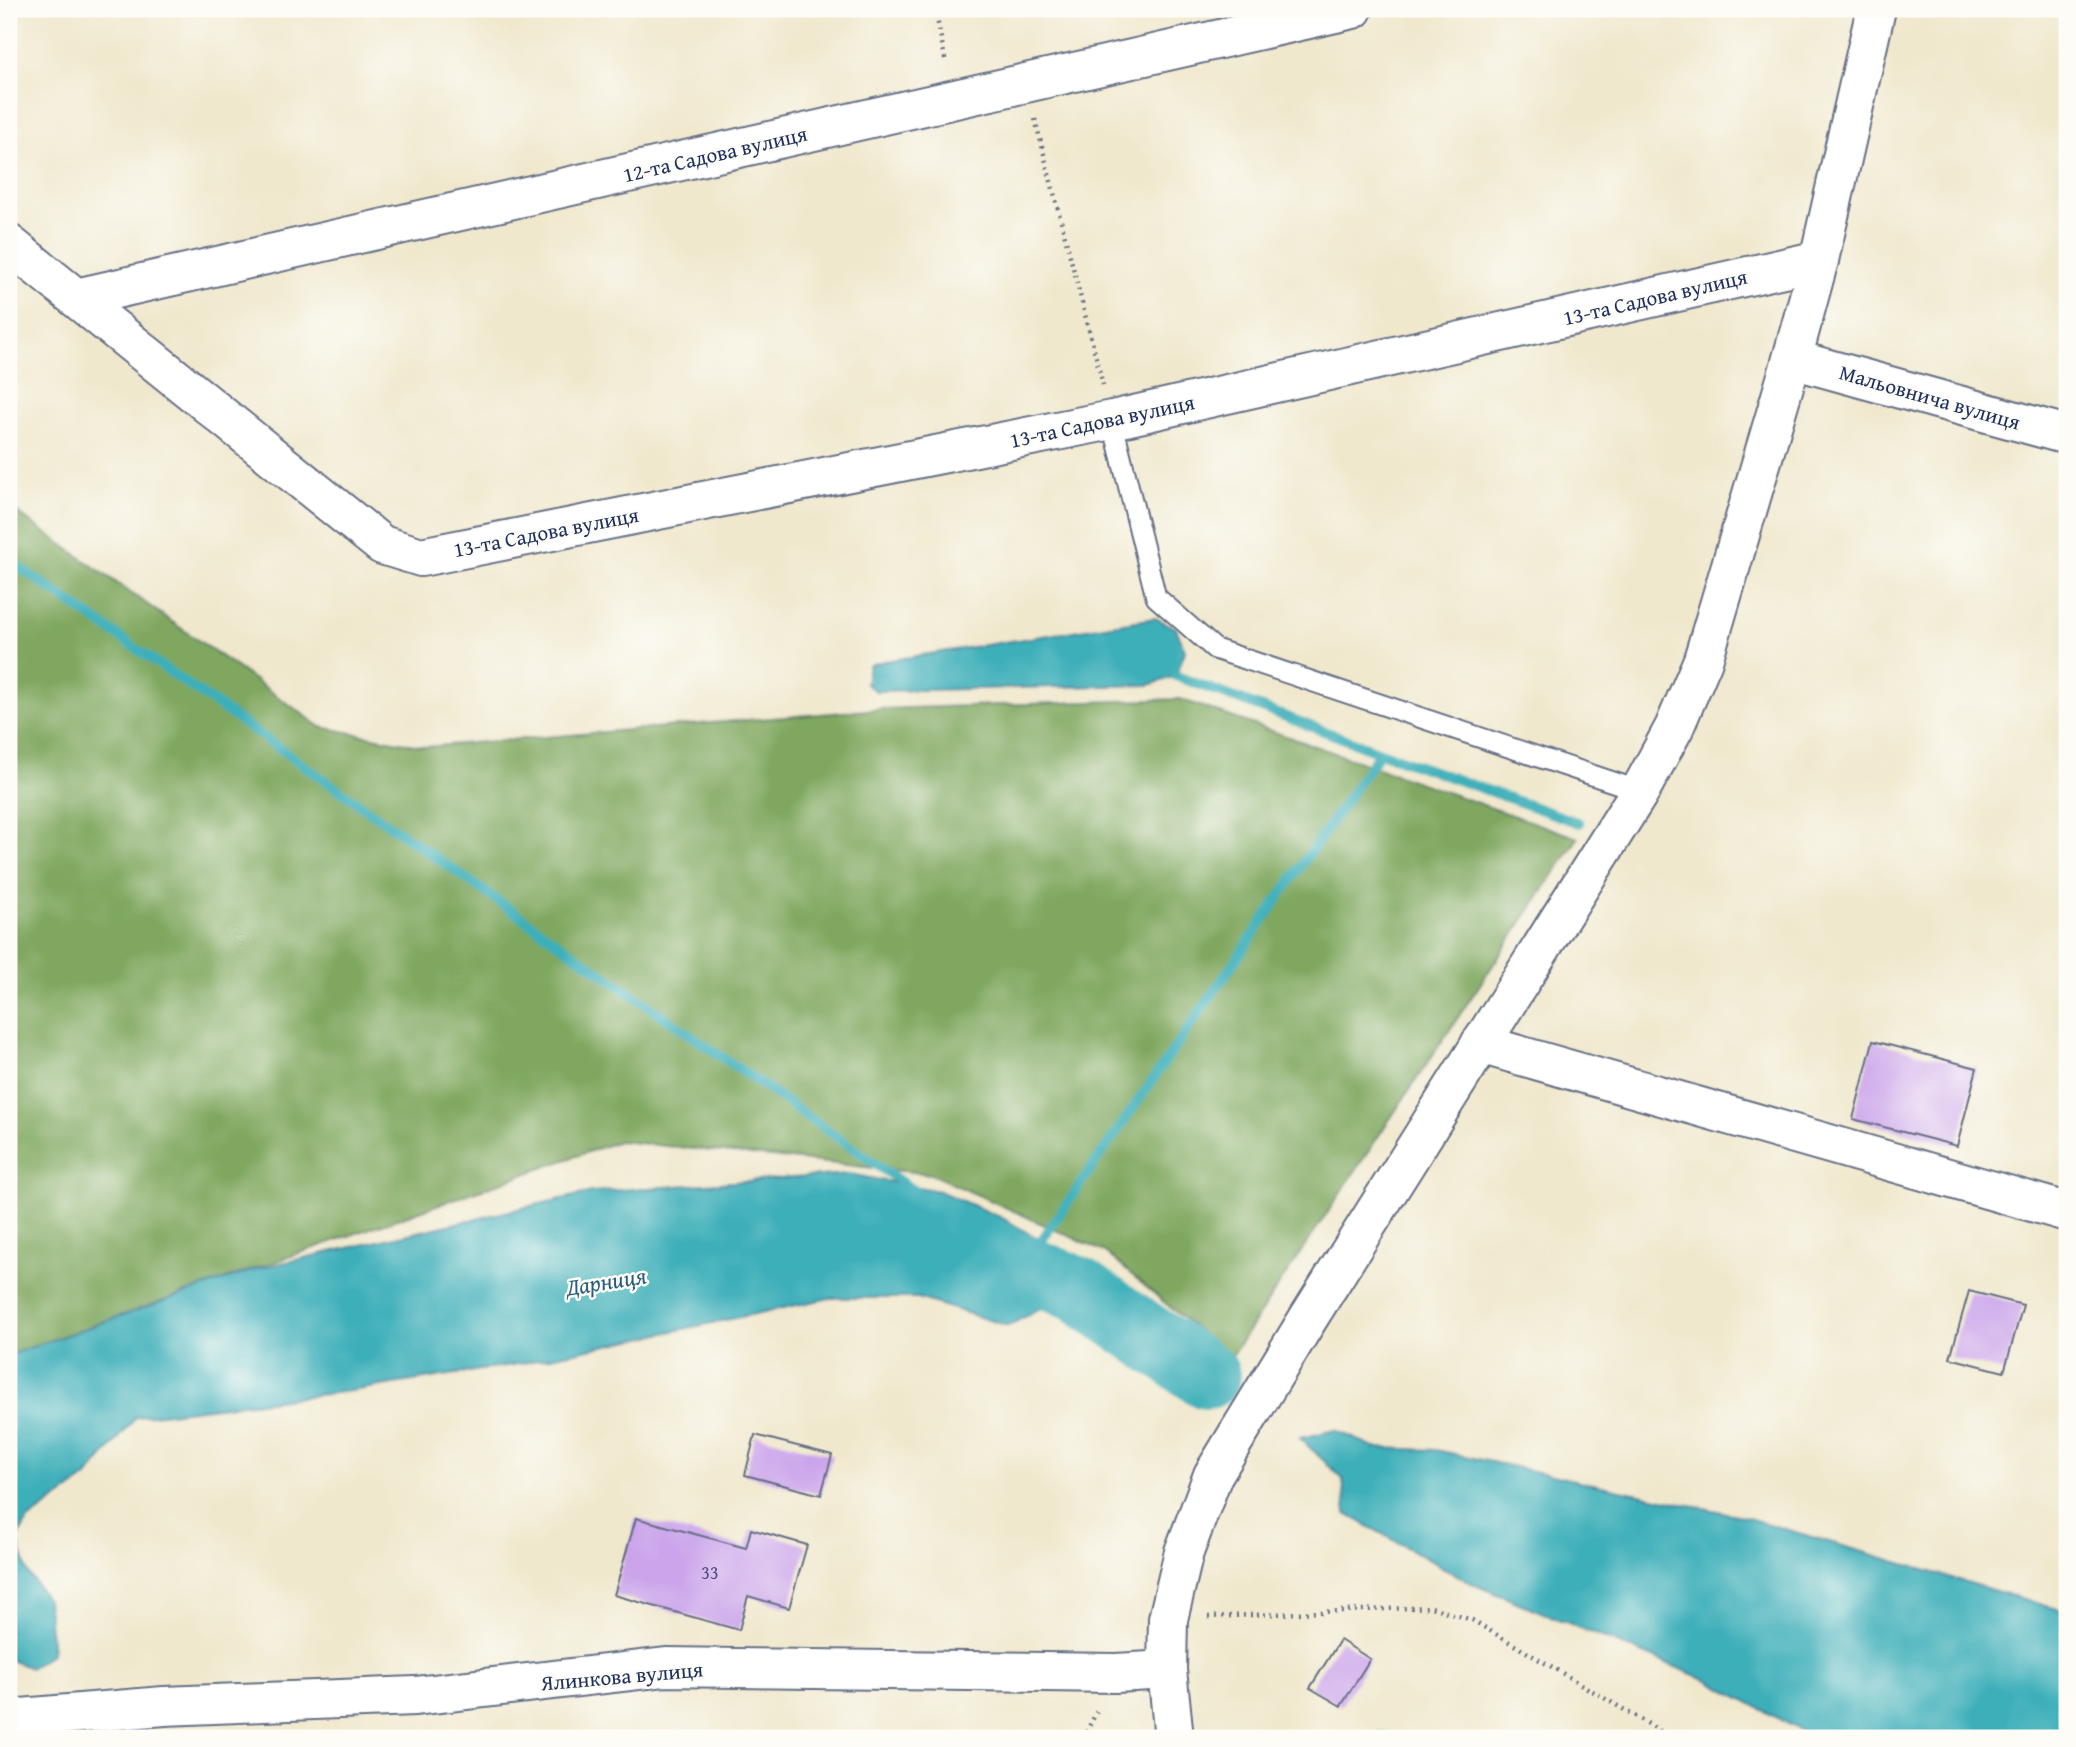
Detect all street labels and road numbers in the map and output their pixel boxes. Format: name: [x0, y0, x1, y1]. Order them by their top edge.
street label: 12-та Садова вулиця: [620, 118, 811, 190]
street label: 13-та Садова вулиця: [1560, 261, 1751, 333]
street label: Мальовнича вулиця: [1836, 356, 2025, 438]
street label: 13-та Садова вулиця: [1007, 386, 1198, 456]
street label: 13-та Садова вулиця: [451, 499, 642, 565]
street label: Ялинкова вулиця: [539, 1653, 705, 1699]

